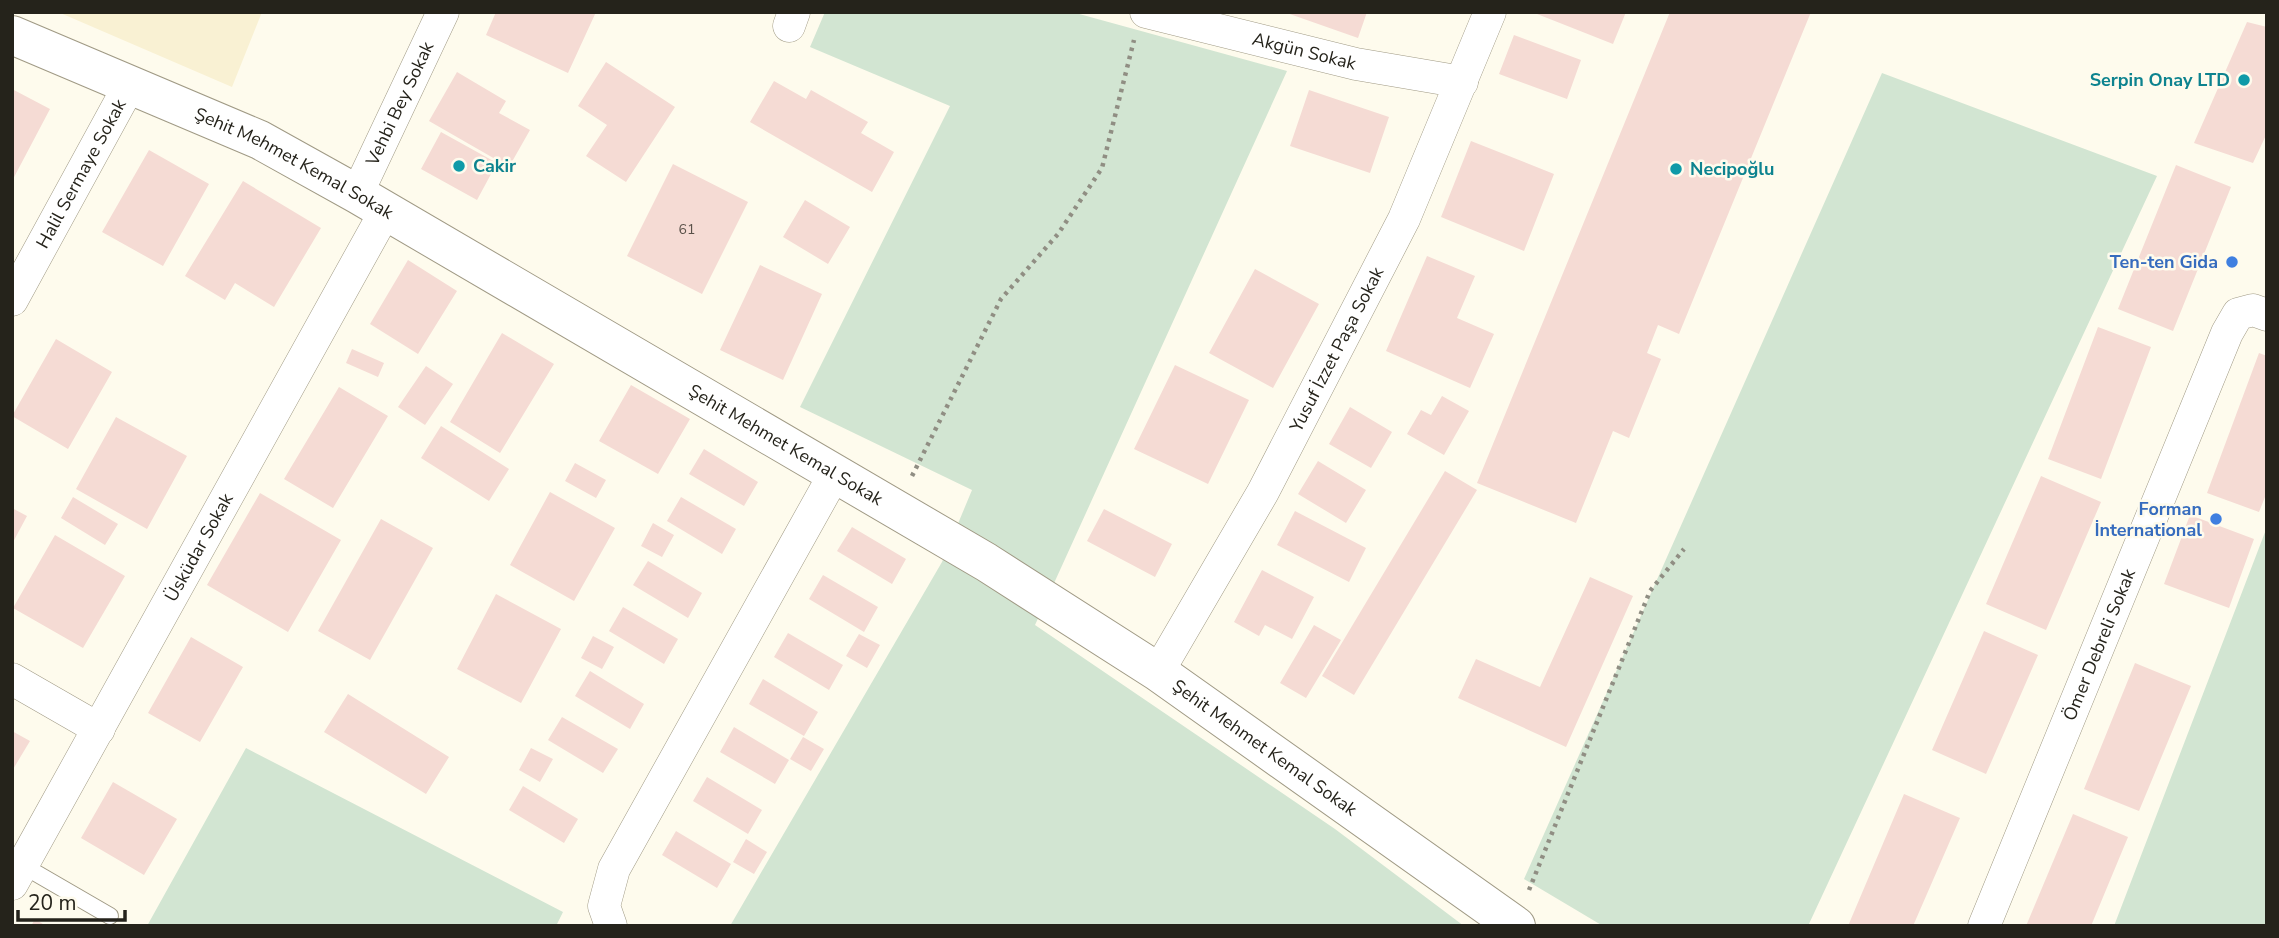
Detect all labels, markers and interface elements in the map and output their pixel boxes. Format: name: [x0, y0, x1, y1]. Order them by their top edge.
street label: Akgün Sokak: [1250, 27, 1360, 76]
street label: Vehbi Bey Sokak: [360, 37, 440, 170]
place label: Serpin Onay LTD: [2090, 68, 2230, 92]
marker: Serpin Onay LTD: [2236, 72, 2252, 88]
street label: Halil Sermaye Sokak: [31, 94, 132, 253]
street label: Şehit Mehmet Kemal Sokak: [191, 102, 399, 225]
place label: Cakir: [473, 154, 516, 178]
place label: Necipoğlu: [1690, 157, 1775, 181]
marker: Cakir: [451, 158, 467, 174]
marker: Necipoğlu: [1668, 161, 1684, 177]
house number: 61: [679, 220, 695, 239]
place label: Ten-ten Gida: [2110, 250, 2218, 274]
marker: Ten-ten Gida: [2224, 254, 2240, 270]
street label: Yusuf İzzet Paşa Sokak: [1284, 262, 1390, 437]
street label: Şehit Mehmet Kemal Sokak: [684, 379, 888, 512]
street label: Üsküdar Sokak: [159, 488, 239, 606]
place label: Forman İnternational: [2094, 497, 2202, 542]
marker: Forman İnternational: [2208, 511, 2224, 527]
street label: Ömer Debreli Sokak: [2057, 564, 2141, 724]
street label: Şehit Mehmet Kemal Sokak: [1167, 674, 1363, 822]
scale bar: [18, 878, 124, 922]
text: 20 m: [28, 889, 77, 917]

